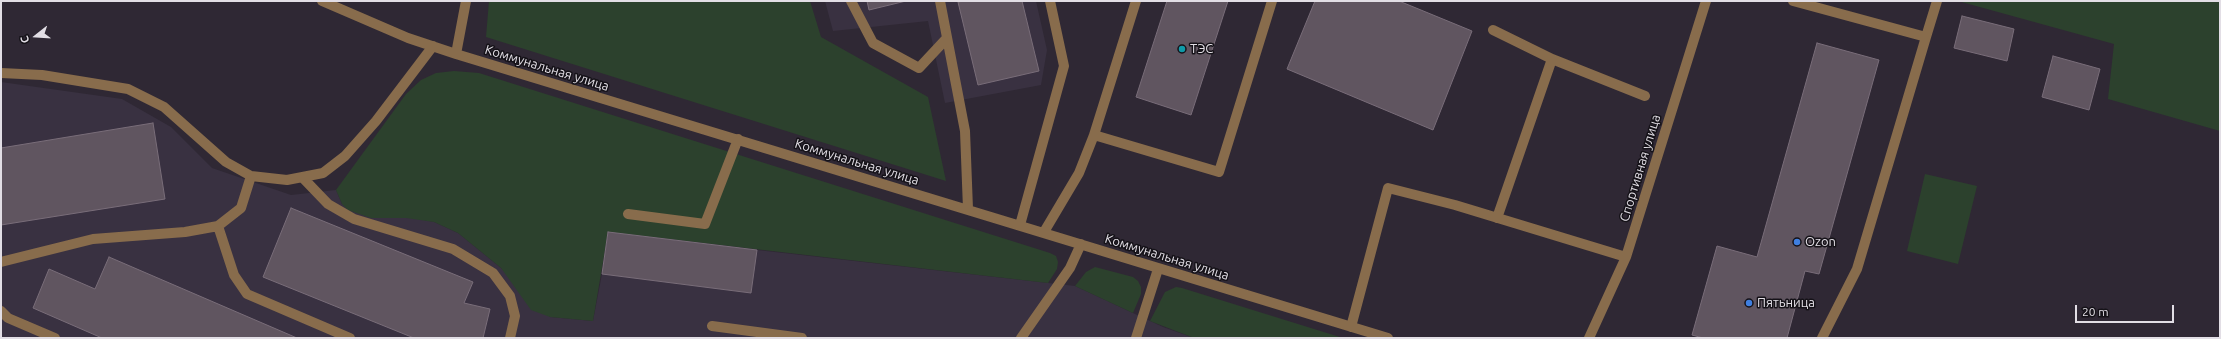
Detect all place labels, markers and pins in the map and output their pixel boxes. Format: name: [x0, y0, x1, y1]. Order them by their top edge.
place label: ТЭС: [1190, 41, 1213, 57]
marker: ТЭС: [1177, 44, 1187, 54]
place label: Ozon: [1805, 234, 1836, 250]
marker: Ozon: [1792, 237, 1802, 247]
place label: Пятьница: [1757, 295, 1815, 311]
marker: Пятьница: [1744, 298, 1754, 308]

